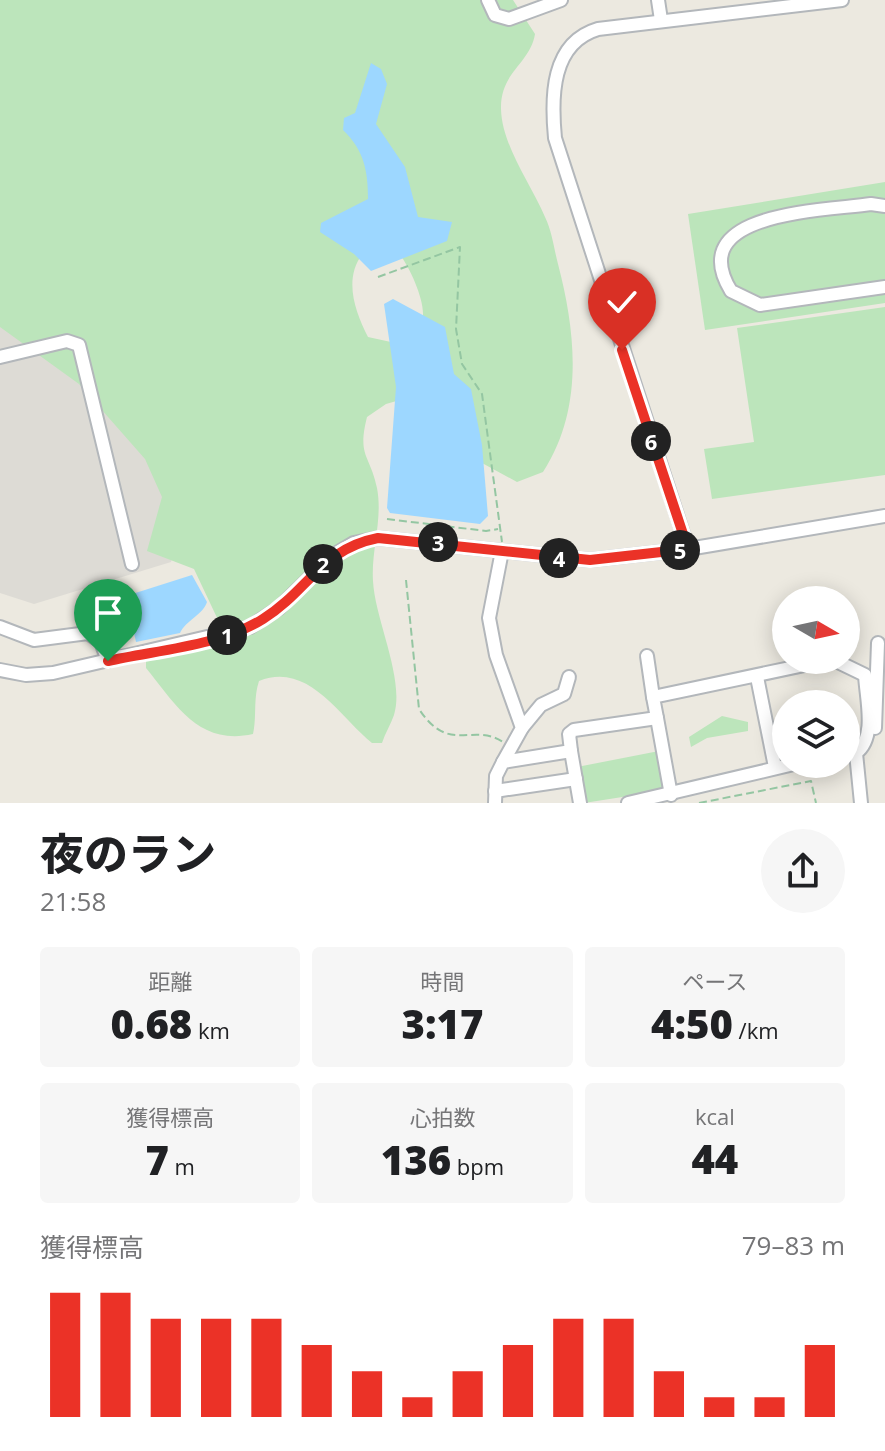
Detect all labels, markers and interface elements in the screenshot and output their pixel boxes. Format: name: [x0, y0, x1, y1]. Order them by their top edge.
pin: [588, 268, 656, 350]
icon: check: [600, 280, 644, 324]
pin: 6: [631, 421, 671, 461]
text: 6: [645, 426, 657, 456]
pin: 3: [418, 522, 458, 562]
text: 3: [432, 527, 444, 557]
pin: 5: [660, 530, 700, 570]
text: 5: [674, 535, 686, 565]
pin: 4: [539, 538, 579, 578]
text: 4: [553, 543, 565, 573]
pin: 2: [303, 544, 343, 584]
text: 2: [317, 549, 329, 579]
pin: [74, 579, 142, 661]
north arrow: [772, 586, 860, 674]
map controls: [772, 586, 860, 778]
icon: arrive: [86, 591, 130, 635]
pin: 1: [207, 615, 247, 655]
text: 1: [221, 620, 233, 650]
button: layers: [772, 690, 860, 778]
text: 夜のラン: [40, 823, 216, 883]
button: share: [761, 829, 845, 913]
text: 21:58: [40, 883, 106, 919]
text: 距離: [148, 966, 192, 996]
text: 時間: [420, 966, 465, 996]
text: ペース: [682, 966, 747, 996]
text: 0.68: [110, 996, 192, 1051]
text: 3:17: [402, 996, 483, 1051]
text: 4:50: [651, 996, 733, 1051]
text: km: [192, 1015, 230, 1045]
text: /km: [733, 1015, 779, 1045]
text: kcal: [695, 1101, 735, 1131]
text: 獲得標高: [126, 1102, 214, 1132]
text: 心拍数: [409, 1102, 476, 1132]
text: 44: [691, 1131, 738, 1186]
text: 7: [145, 1132, 169, 1187]
text: 136: [381, 1132, 451, 1187]
text: m: [169, 1151, 195, 1181]
text: bpm: [451, 1151, 504, 1181]
text: 79–83 m: [742, 1227, 845, 1263]
text: 獲得標高: [40, 1229, 144, 1265]

